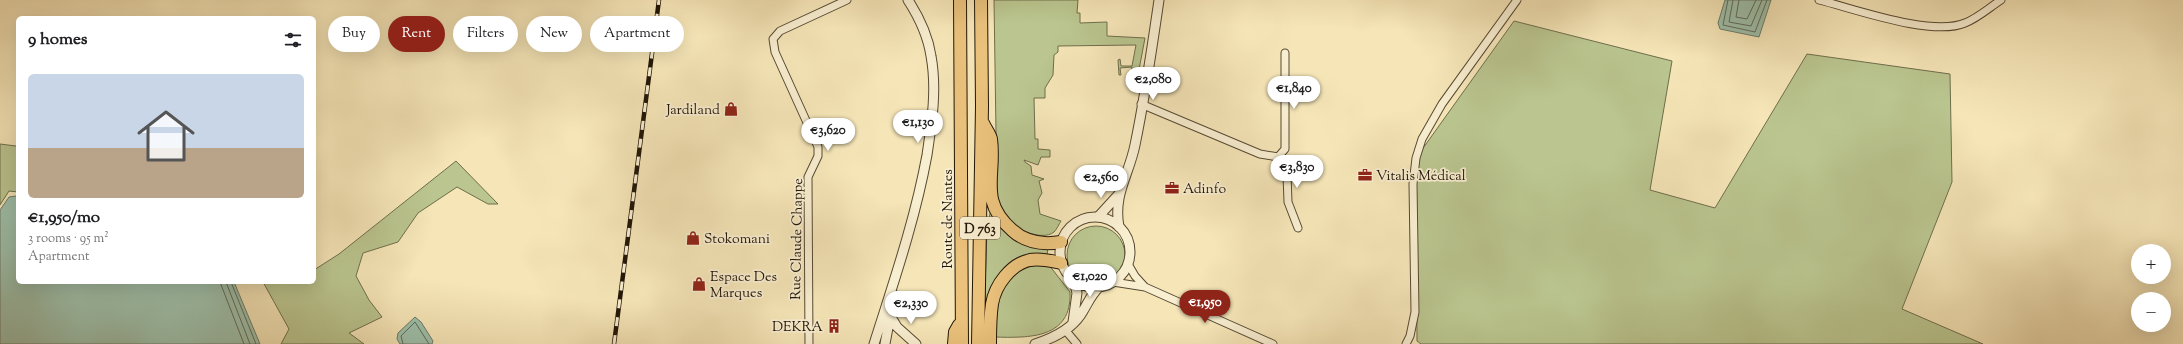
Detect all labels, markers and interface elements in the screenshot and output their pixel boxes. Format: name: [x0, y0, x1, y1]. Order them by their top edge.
chip: Buy: [328, 16, 380, 52]
chip: Rent: [388, 16, 445, 52]
chip: Filters: [453, 16, 518, 52]
chip: New: [526, 16, 582, 52]
chip: Apartment: [590, 16, 684, 52]
text: 9 homes: [28, 28, 87, 52]
icon: filters: [282, 29, 304, 51]
pin: €2,080: [1120, 67, 1186, 101]
text: €2,080: [1134, 71, 1172, 89]
pin: €1,840: [1261, 76, 1327, 110]
text: €1,840: [1276, 80, 1312, 98]
icon: home: [130, 100, 202, 172]
place label: Jardiland: [665, 101, 720, 121]
shop icon: Jardiland: [723, 101, 739, 117]
pin: €1,130: [885, 110, 951, 144]
text: €1,130: [902, 114, 934, 132]
pin: €3,620: [795, 118, 861, 152]
text: €3,620: [810, 122, 846, 140]
pin: €3,830: [1264, 155, 1330, 189]
text: €3,830: [1280, 159, 1315, 177]
pin: €2,560: [1068, 165, 1134, 199]
office icon: Vitalis Médical: [1357, 167, 1373, 183]
place label: Vitalis Médical: [1376, 167, 1466, 187]
street label: Route de Nantes: [939, 169, 959, 269]
text: €2,560: [1083, 169, 1119, 187]
street label: Rue Claude Chappe: [787, 178, 809, 300]
office icon: Adinfo: [1164, 180, 1180, 196]
place label: Adinfo: [1183, 180, 1226, 200]
text: €1,950/mo: [28, 206, 100, 230]
road number: D 763: [960, 217, 1000, 239]
text: 3 rooms · 95 m²: [28, 230, 109, 248]
shop icon: Stokomani: [685, 230, 701, 246]
place label: Stokomani: [704, 230, 770, 250]
map controls: [2131, 244, 2171, 332]
button: +: [2131, 244, 2171, 284]
text: Apartment: [28, 248, 89, 266]
pin: €1,020: [1057, 264, 1123, 298]
place label: Espace Des Marques: [710, 268, 777, 304]
text: €1,020: [1073, 268, 1107, 286]
shop icon: Espace Des Marques: [691, 276, 707, 292]
pin: €1,950: [1172, 290, 1238, 324]
pin: €2,330: [878, 291, 944, 325]
button: −: [2131, 292, 2171, 332]
text: €1,950: [1188, 294, 1222, 312]
text: €2,330: [894, 295, 928, 313]
place label: DEKRA: [772, 318, 824, 338]
building icon: DEKRA: [826, 318, 842, 334]

